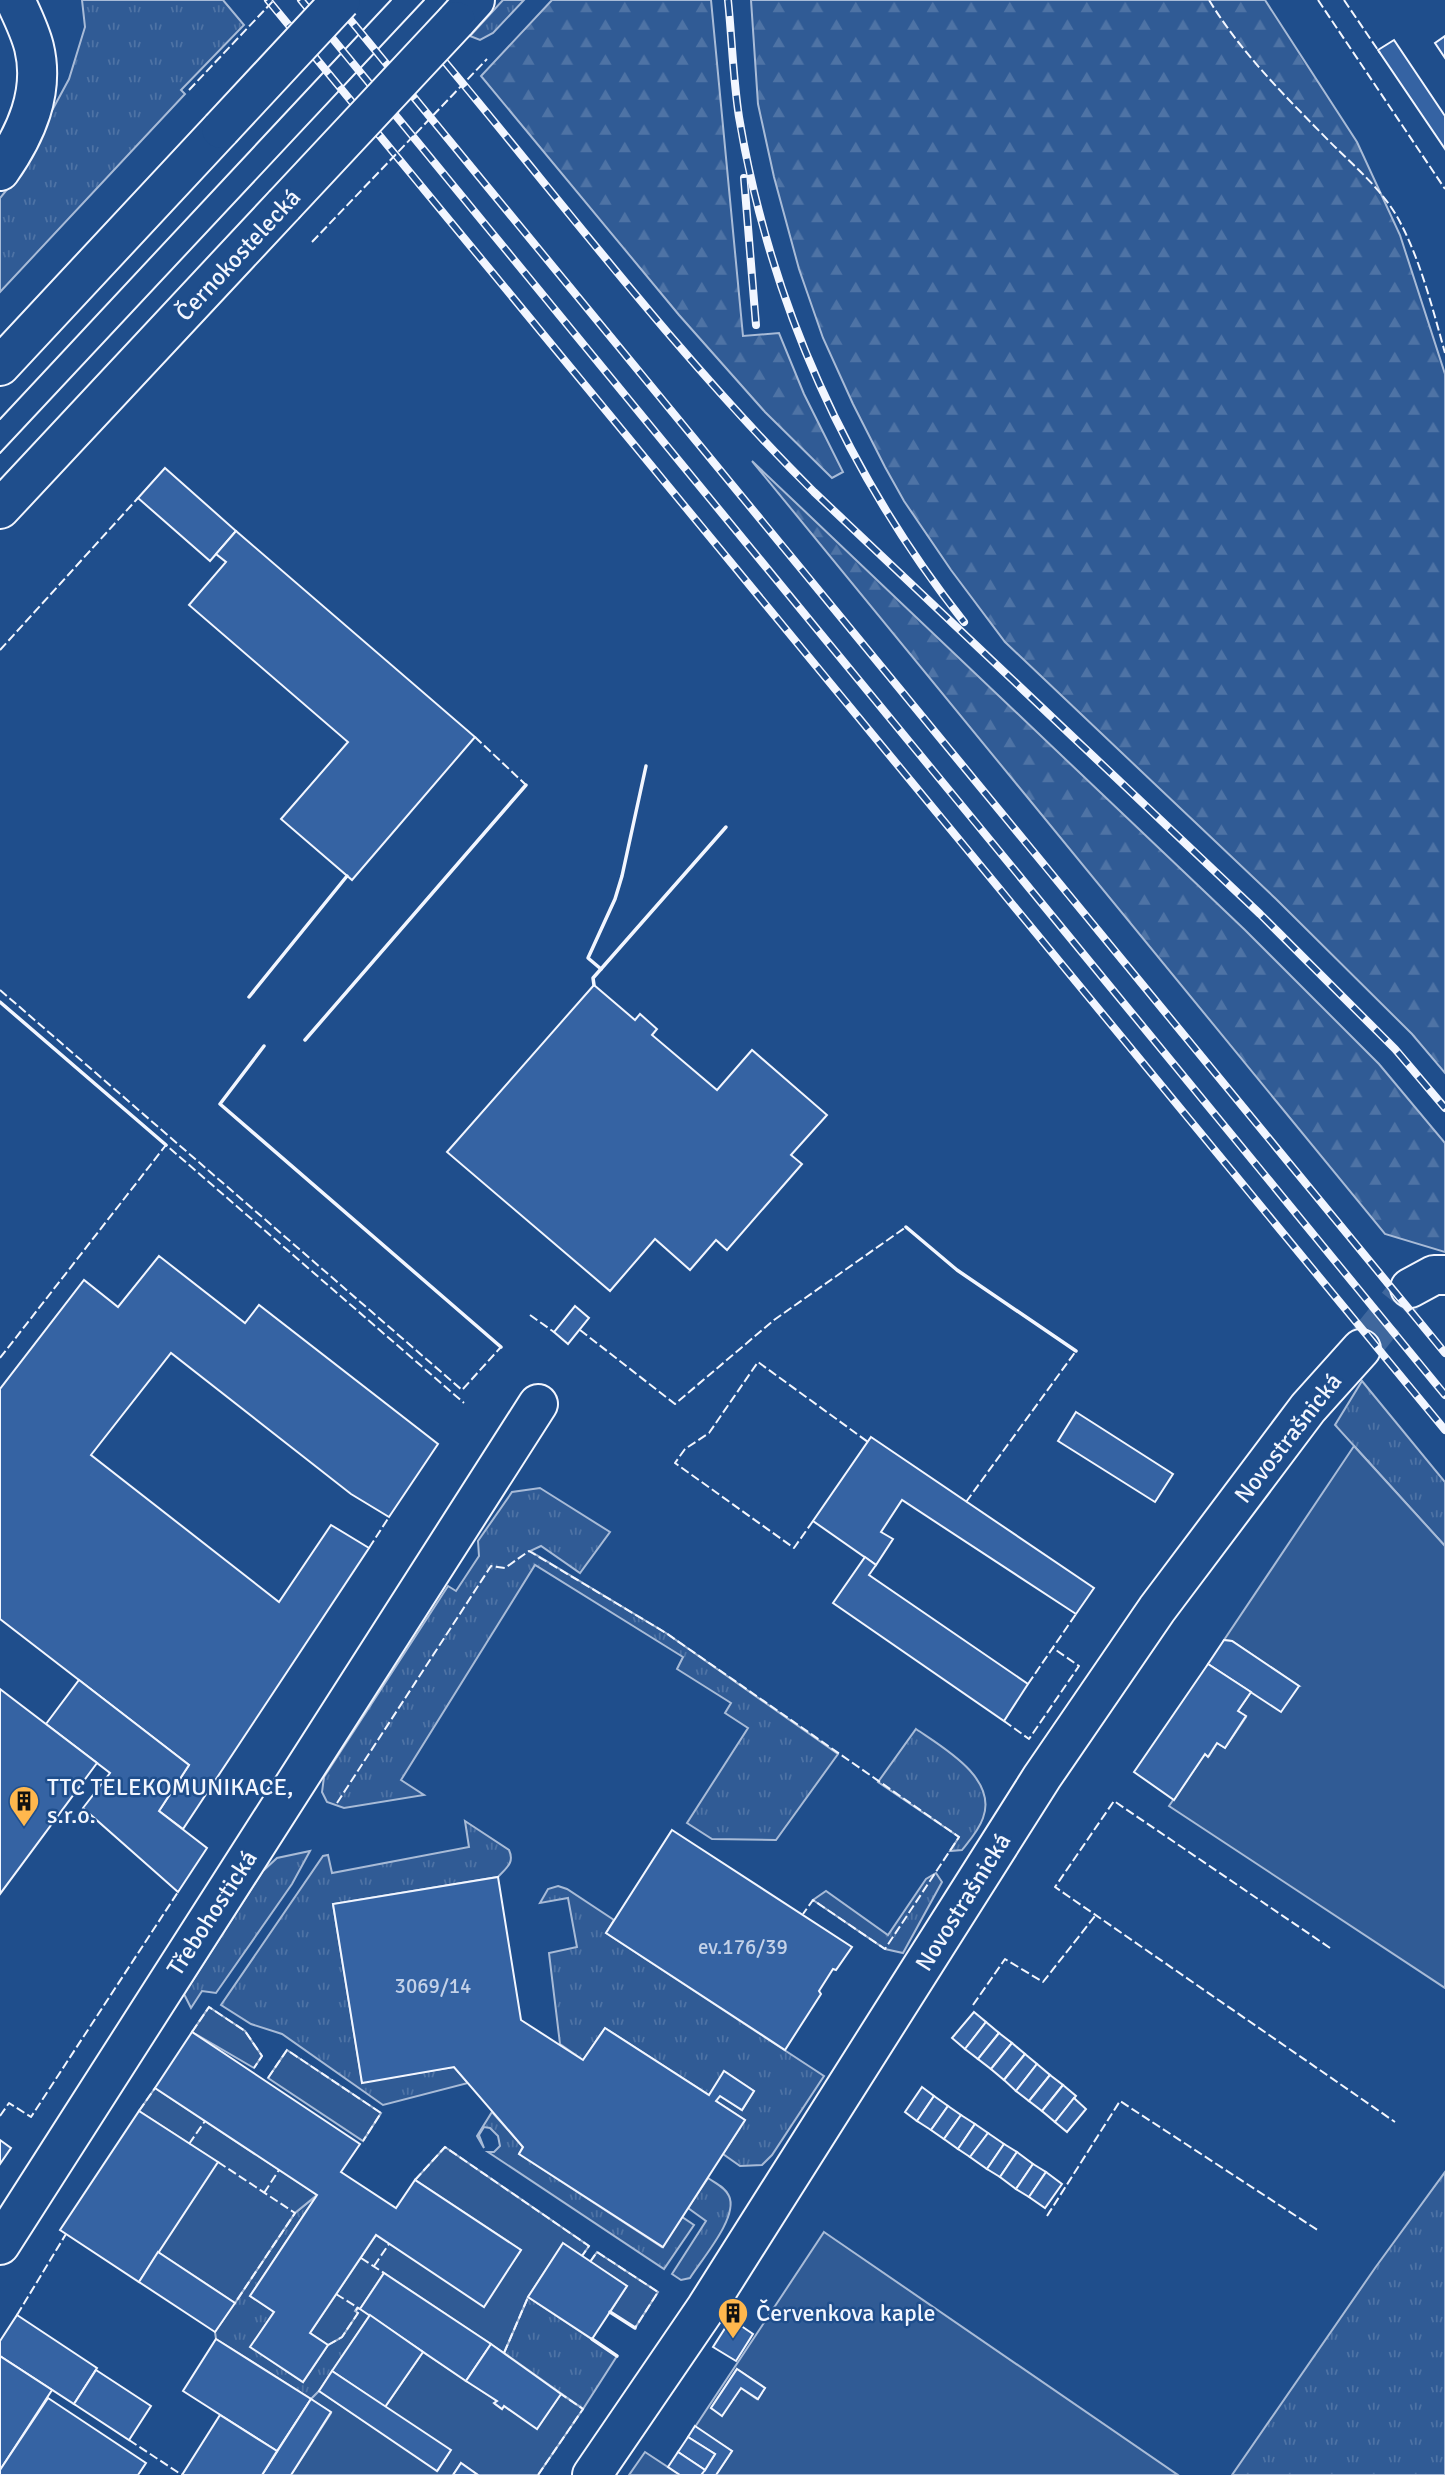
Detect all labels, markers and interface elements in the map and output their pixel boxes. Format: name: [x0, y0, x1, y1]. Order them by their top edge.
street label: Černokostelecká: [169, 183, 307, 327]
street label: Novostrašnická: [1228, 1367, 1348, 1509]
place label: TTC TELEKOMUNIKACE, s.r.o.: [47, 1772, 293, 1830]
building icon: TTC TELEKOMUNIKACE, s.r.o.: [7, 1784, 41, 1828]
street label: Novostrašnická: [909, 1827, 1017, 1977]
street label: Třebohostická: [160, 1845, 264, 1981]
house number: ev.176/39: [698, 1934, 788, 1960]
house number: 3069/14: [395, 1973, 471, 1999]
building icon: Červenkova kaple: [716, 2296, 750, 2340]
place label: Červenkova kaple: [756, 2298, 935, 2328]

